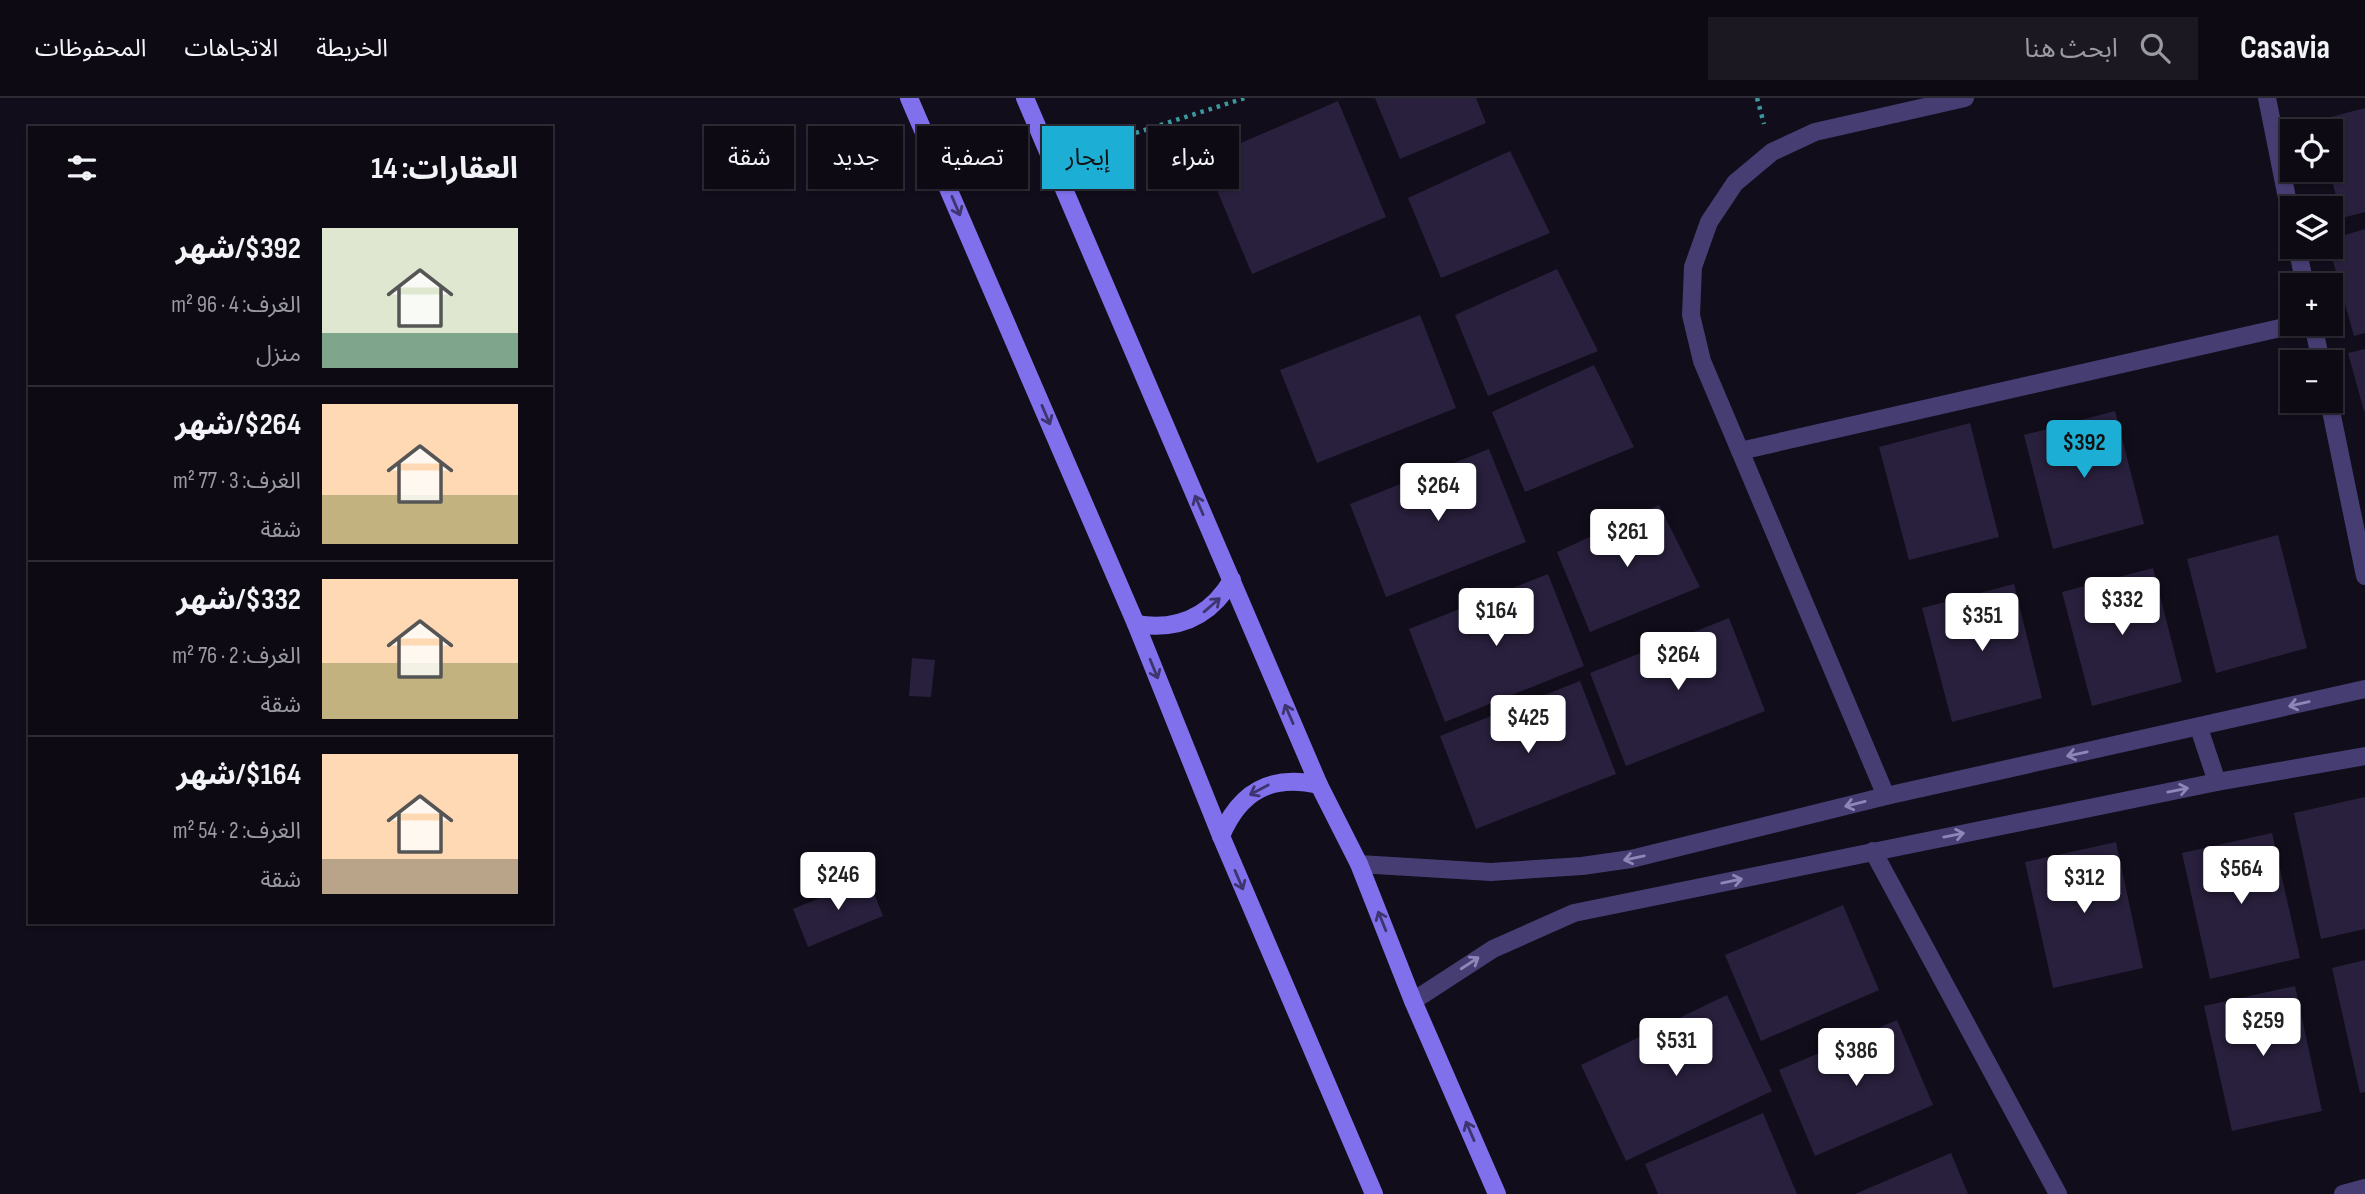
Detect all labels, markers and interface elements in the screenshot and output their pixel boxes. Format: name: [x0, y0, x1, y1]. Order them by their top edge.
search box: [1708, 17, 2198, 80]
text: Casavia: [2240, 28, 2330, 68]
icon: search: [2136, 29, 2174, 67]
text: المحفوظات: [35, 34, 146, 63]
text: الاتجاهات: [184, 34, 278, 63]
text: الخريطة: [316, 34, 388, 63]
text: ابحث هنا: [2024, 34, 2118, 65]
map controls: [2280, 119, 2343, 413]
button: locate: [2280, 119, 2343, 182]
chip: شقة: [704, 126, 794, 189]
chip: جديد: [808, 126, 903, 189]
chip: تصفية: [917, 126, 1028, 189]
chip: إيجار: [1042, 126, 1134, 189]
chip: شراء: [1148, 126, 1239, 189]
icon: filters: [63, 149, 101, 187]
text: العقارات: 14: [371, 151, 518, 187]
one-way arrow: [950, 194, 963, 216]
button: layers: [2280, 196, 2343, 259]
text: $392/شهر: [176, 231, 301, 267]
icon: home: [378, 256, 462, 340]
button: +: [2280, 273, 2343, 336]
text: الغرف: 4 · 96 m²: [171, 291, 301, 319]
text: منزل: [256, 340, 301, 368]
button: −: [2280, 350, 2343, 413]
one-way arrow: [1040, 403, 1053, 425]
text: $264/شهر: [175, 407, 301, 443]
pin: $392: [2043, 420, 2125, 480]
text: $392: [2062, 429, 2106, 457]
icon: home: [378, 432, 462, 516]
pin: $264: [1397, 464, 1479, 523]
text: الغرف: 3 · 77 m²: [173, 467, 301, 495]
text: $264: [1416, 472, 1460, 500]
one-way arrow: [1192, 495, 1205, 516]
pin: $261: [1586, 510, 1668, 569]
text: شقة: [260, 516, 301, 544]
text: $261: [1606, 518, 1648, 546]
pin: $332: [2081, 578, 2163, 637]
text: $332/شهر: [177, 582, 301, 618]
text: $332: [2101, 586, 2143, 614]
pin: $164: [1455, 588, 1537, 648]
pin: $351: [1941, 594, 2023, 653]
text: $164: [1475, 597, 1517, 625]
one-way arrow: [1202, 598, 1220, 613]
text: $351: [1961, 602, 2003, 630]
icon: home: [378, 607, 462, 691]
pin: $264: [1637, 632, 1719, 692]
text: $264: [1656, 641, 1700, 669]
text: الغرف: 2 · 76 m²: [172, 642, 301, 670]
one-way arrow: [1148, 658, 1161, 679]
text: شقة: [260, 691, 301, 719]
pin: $425: [1487, 696, 1569, 755]
one-way arrow: [2288, 699, 2310, 712]
one-way arrow: [1282, 704, 1295, 725]
text: $425: [1507, 704, 1549, 732]
one-way arrow: [2066, 748, 2089, 762]
text: $164/شهر: [177, 757, 301, 793]
icon: home: [378, 782, 462, 866]
one-way arrow: [1250, 783, 1270, 797]
one-way arrow: [2166, 783, 2189, 797]
one-way arrow: [1844, 798, 1866, 811]
text: الغرف: 2 · 54 m²: [173, 817, 301, 845]
one-way arrow: [1942, 827, 1965, 841]
pin: $564: [2200, 846, 2282, 906]
one-way arrow: [1623, 851, 1646, 865]
pin: $246: [797, 852, 879, 912]
text: $564: [2219, 855, 2263, 883]
pin: $312: [2043, 856, 2125, 915]
text: $246: [816, 861, 860, 889]
text: $312: [2063, 864, 2105, 892]
text: شقة: [260, 866, 301, 894]
one-way arrow: [1234, 869, 1247, 890]
one-way arrow: [1720, 873, 1743, 887]
one-way arrow: [1374, 911, 1387, 933]
one-way arrow: [1460, 956, 1480, 970]
pin: $259: [2222, 998, 2304, 1058]
text: $259: [2242, 1007, 2284, 1035]
pin: $531: [1635, 1018, 1717, 1078]
text: $531: [1655, 1027, 1697, 1055]
pin: $386: [1815, 1028, 1897, 1088]
text: $386: [1834, 1037, 1878, 1065]
one-way arrow: [1462, 1121, 1475, 1143]

